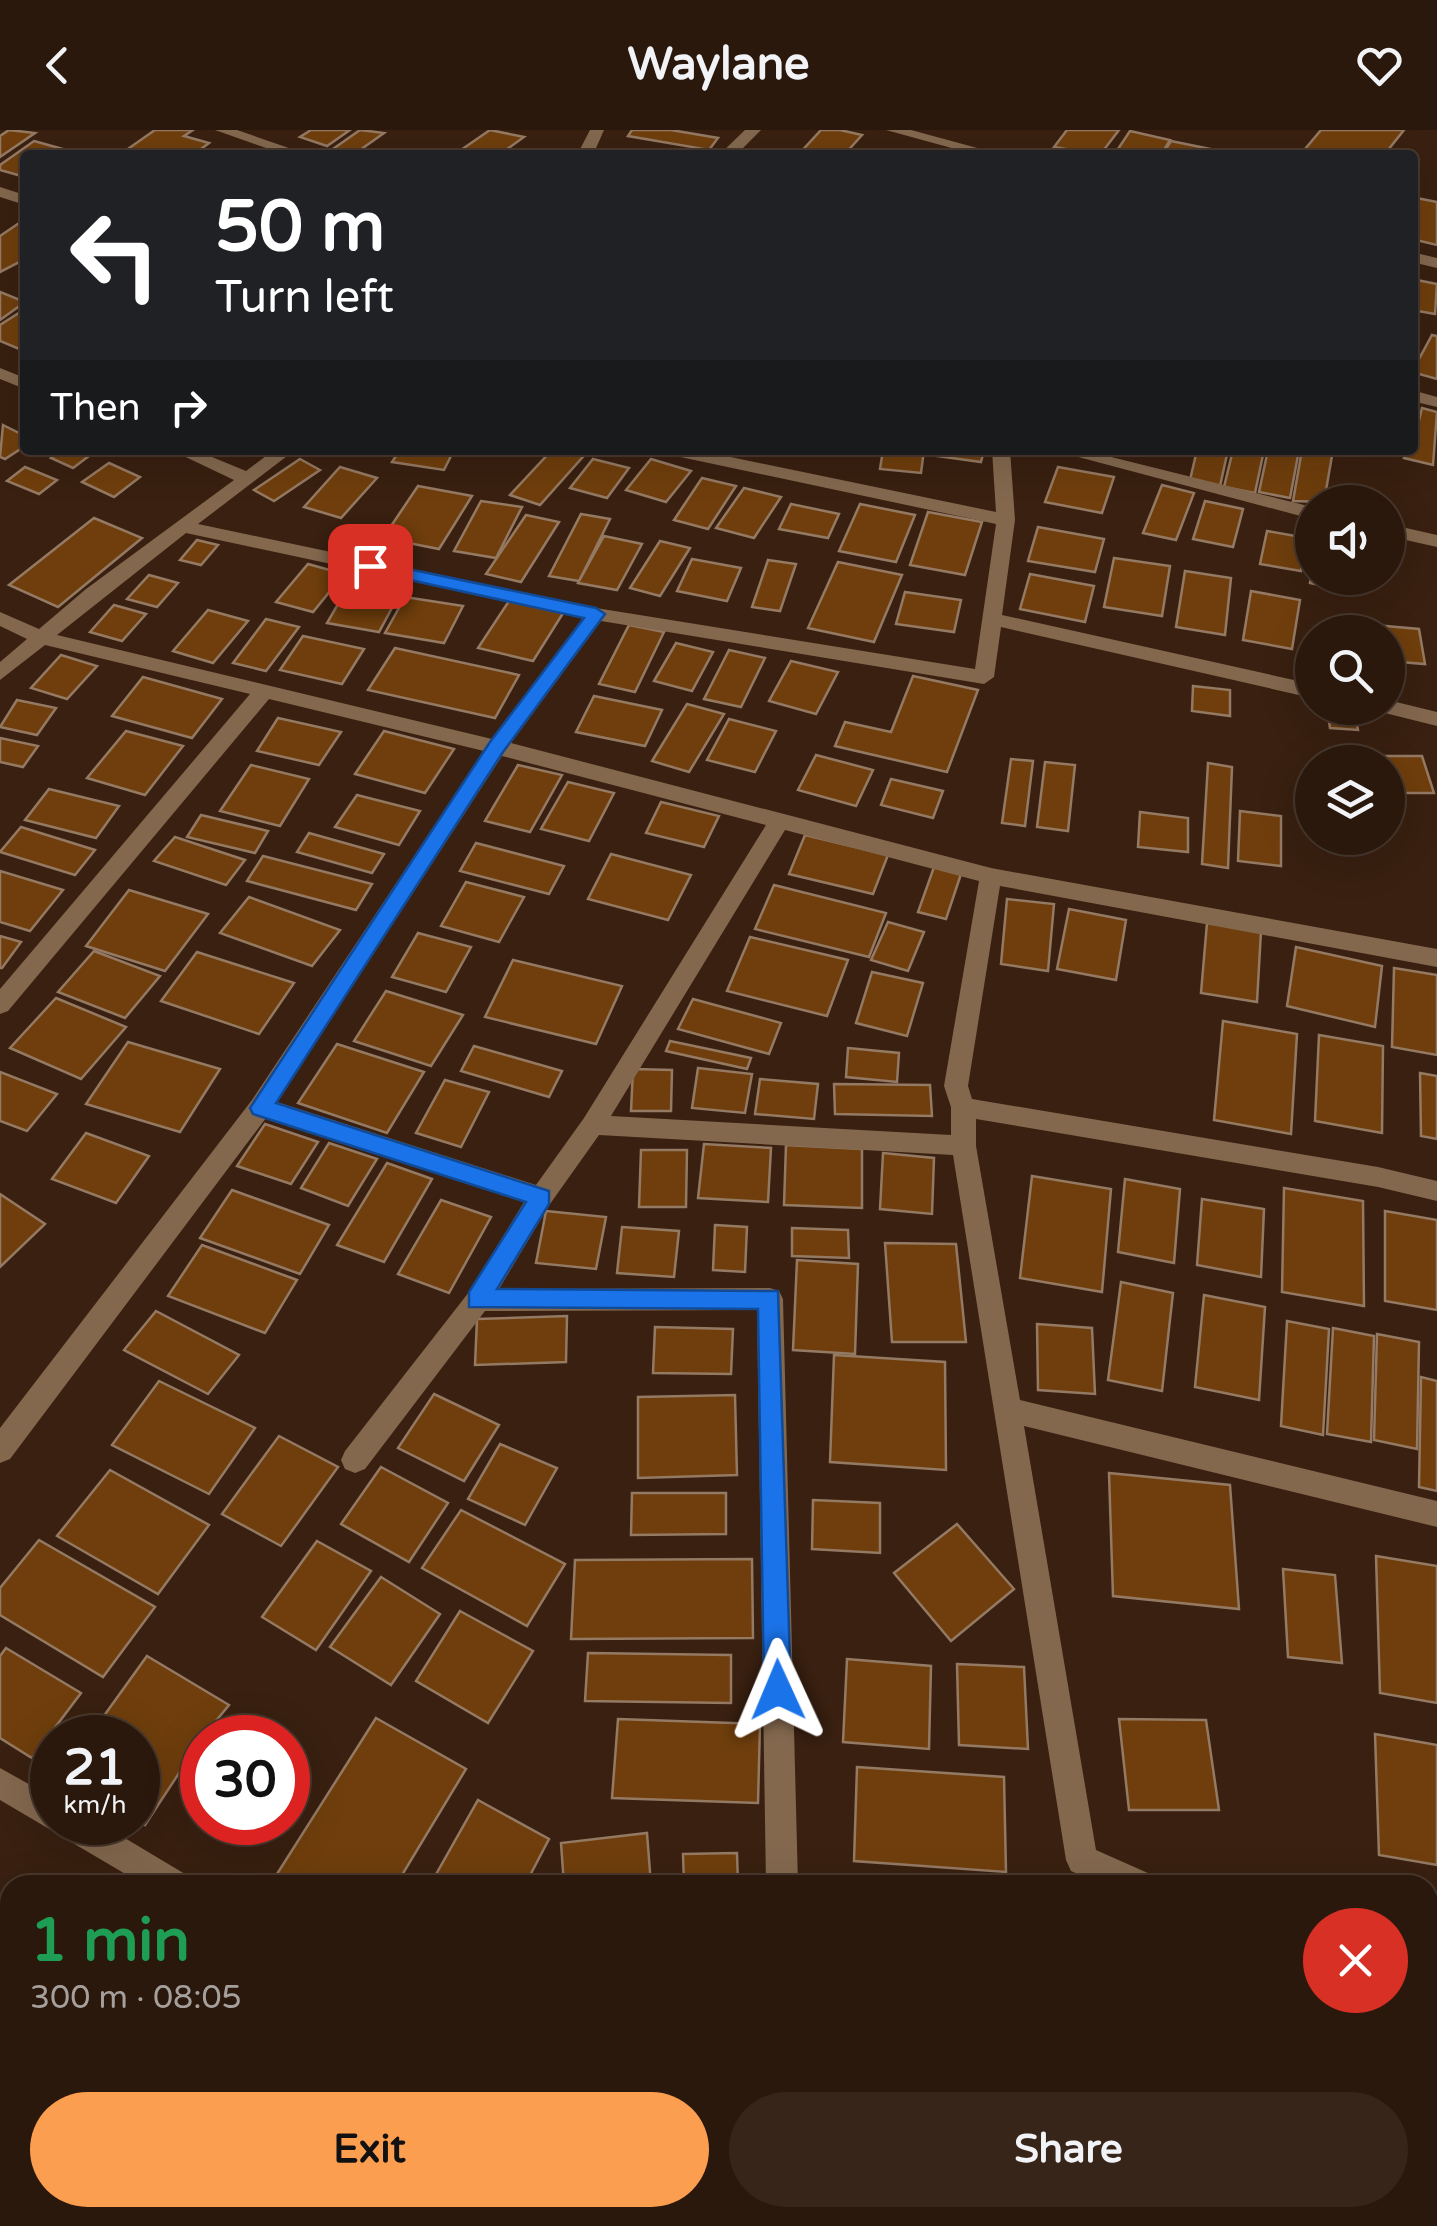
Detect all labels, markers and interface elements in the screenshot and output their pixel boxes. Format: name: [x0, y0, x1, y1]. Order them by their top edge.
icon: back: [30, 38, 85, 93]
text: Waylane: [627, 38, 810, 92]
icon: heart: [1352, 38, 1407, 93]
text: 50 m: [215, 186, 385, 270]
icon: left: [50, 190, 180, 320]
text: Turn left: [215, 271, 394, 325]
icon: right: [161, 380, 216, 435]
text: Then: [50, 385, 141, 431]
map controls: [1295, 485, 1405, 855]
button: sound: [1295, 485, 1405, 595]
pin: [328, 524, 413, 609]
icon: arrive: [343, 539, 398, 594]
button: search: [1295, 615, 1405, 725]
button: layers: [1295, 745, 1405, 855]
position arrow: [726, 1638, 830, 1742]
speed limit sign: 30: [180, 1715, 310, 1845]
text: 21: [64, 1738, 126, 1798]
text: km/h: [64, 1790, 126, 1820]
text: 1 min: [30, 1905, 190, 1977]
button: close: [1303, 1908, 1408, 2013]
text: 300 m · 08:05: [30, 1979, 242, 2017]
button: Exit: [30, 2092, 709, 2207]
button: Share: [729, 2092, 1408, 2207]

